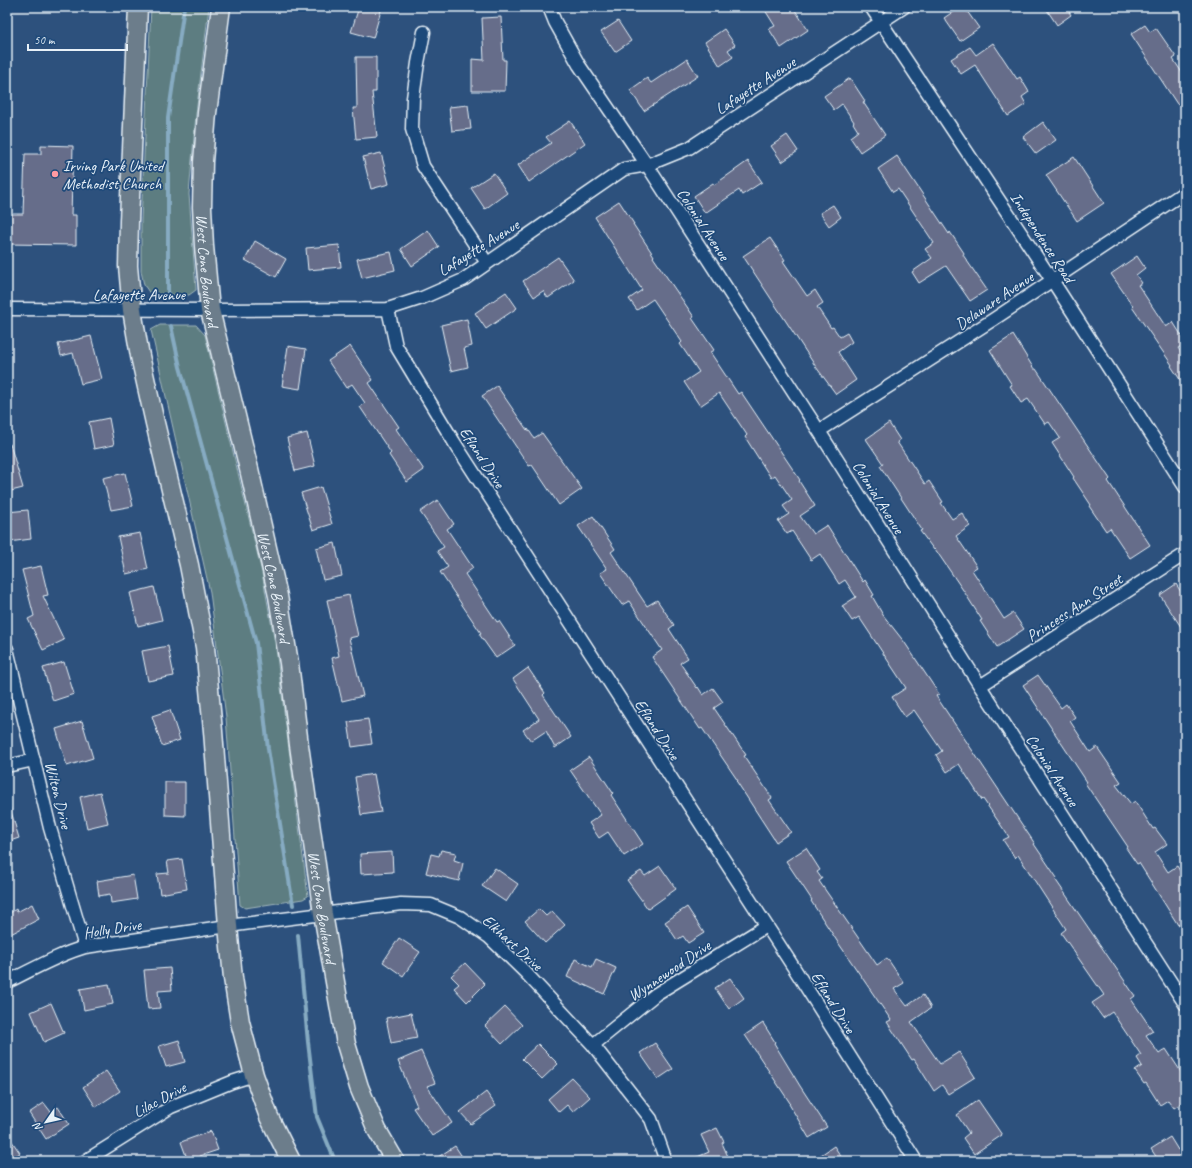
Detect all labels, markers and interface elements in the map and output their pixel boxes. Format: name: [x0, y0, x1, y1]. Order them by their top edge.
scale bar: [28, 26, 127, 52]
text: 50 m: [34, 32, 56, 48]
street label: Lafayette Avenue: [711, 51, 801, 119]
place label: Irving Park United Methodist Church: [63, 156, 166, 194]
marker: Irving Park United Methodist Church: [50, 169, 60, 179]
street label: Colonial Avenue: [672, 185, 735, 266]
street label: Independence Road: [1006, 189, 1080, 289]
street label: West Cone Boulevard: [191, 214, 223, 332]
street label: Lafayette Avenue: [434, 214, 524, 281]
street label: Delaware Avenue: [952, 266, 1039, 334]
street label: Lafayette Avenue: [93, 285, 187, 305]
street label: Efland Drive: [455, 423, 510, 493]
street label: Colonial Avenue: [848, 457, 909, 539]
street label: West Cone Boulevard: [253, 530, 295, 647]
street label: Princess Ann Street: [1023, 569, 1128, 646]
street label: Efland Drive: [630, 695, 685, 765]
street label: Colonial Avenue: [1021, 731, 1084, 812]
street label: Wilton Drive: [40, 760, 76, 833]
street label: West Cone Boulevard: [303, 850, 341, 968]
street label: Elkhart Drive: [478, 910, 548, 976]
street label: Holly Drive: [82, 914, 144, 943]
street label: Wynnewood Drive: [624, 935, 716, 1006]
street label: Efland Drive: [806, 968, 861, 1038]
street label: Lilac Drive: [130, 1077, 191, 1122]
north arrow: [26, 1102, 66, 1142]
text: N: [29, 1119, 45, 1134]

